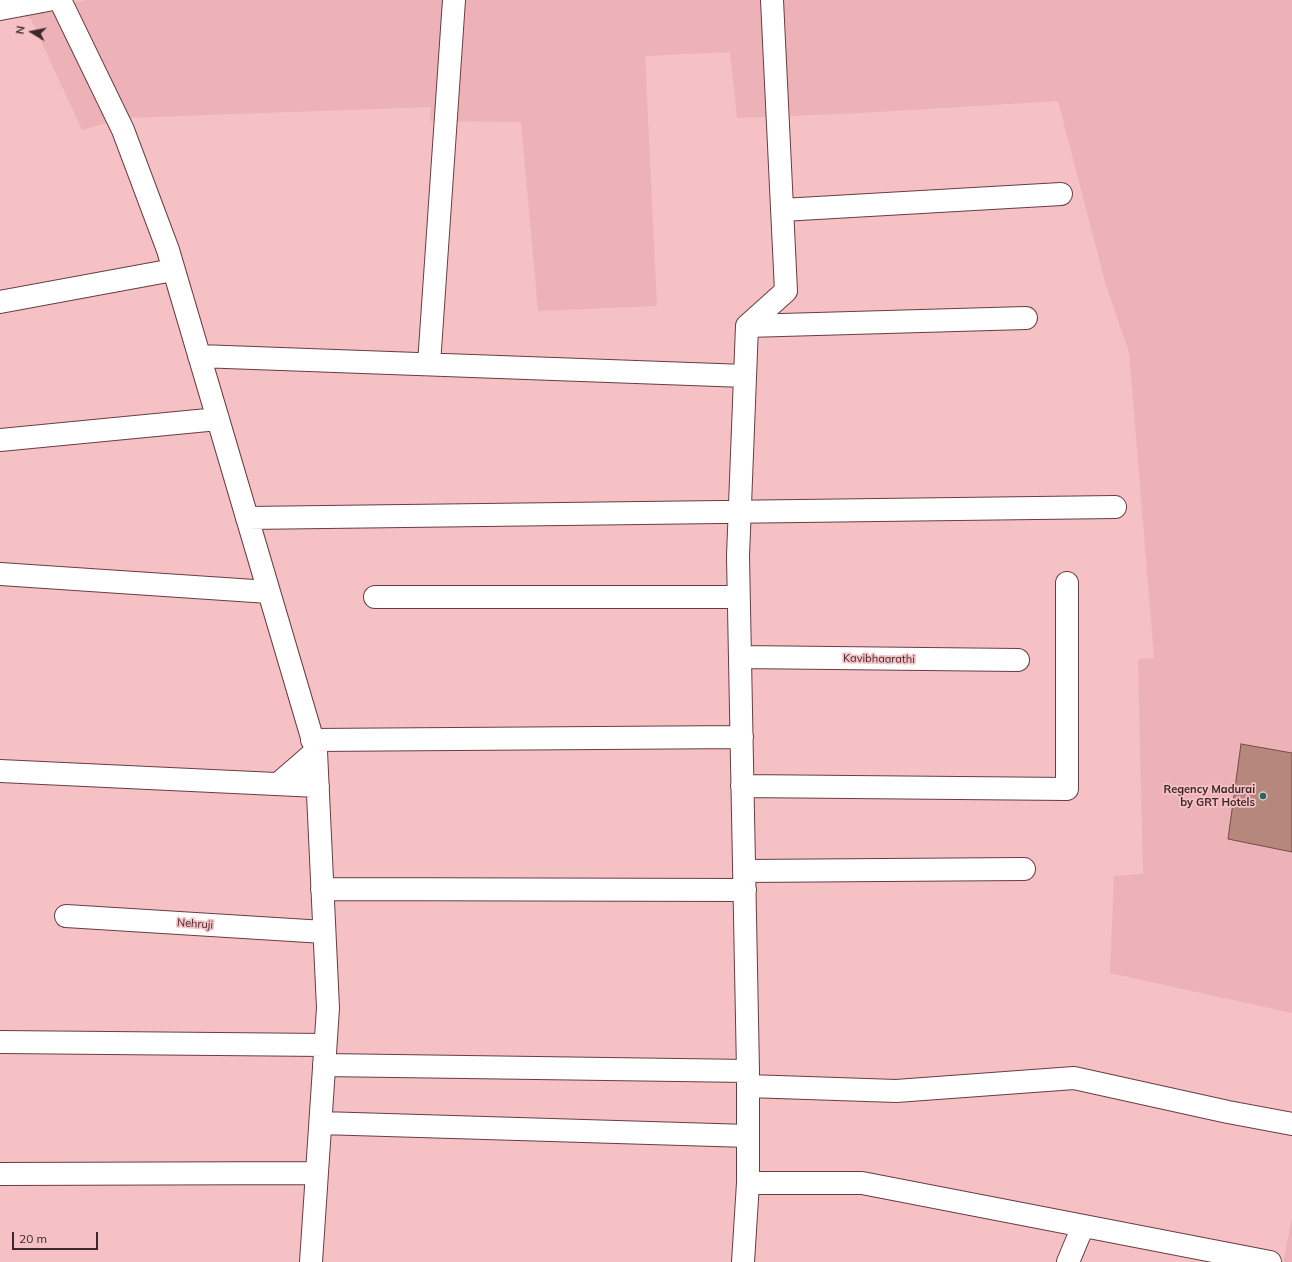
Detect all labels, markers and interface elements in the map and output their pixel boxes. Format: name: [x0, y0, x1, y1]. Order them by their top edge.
north arrow: [12, 12, 52, 52]
text: N: [13, 25, 28, 35]
street label: Kavibhaarathi: [843, 652, 915, 666]
place label: Regency Madurai by GRT Hotels: [1164, 783, 1255, 809]
marker: Regency Madurai by GRT Hotels: [1258, 791, 1268, 801]
street label: Nehruji: [176, 916, 214, 932]
scale bar: [14, 1224, 100, 1250]
text: 20 m: [19, 1231, 47, 1246]

